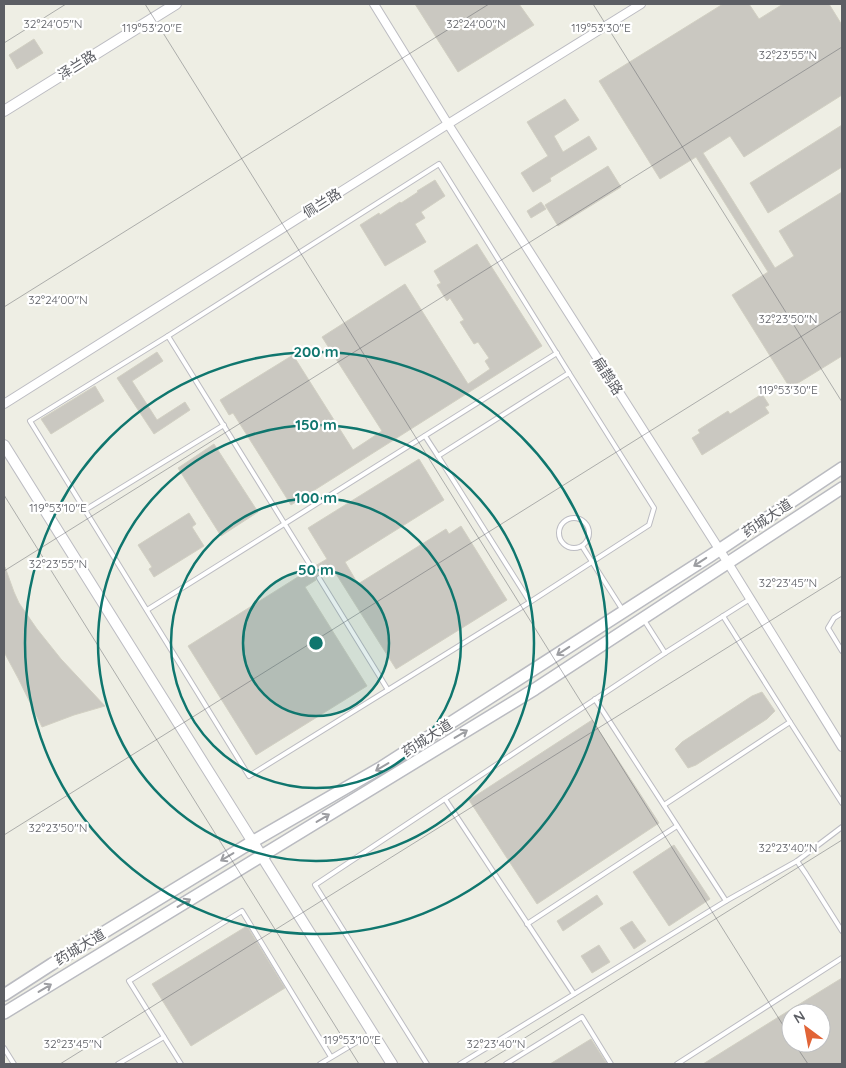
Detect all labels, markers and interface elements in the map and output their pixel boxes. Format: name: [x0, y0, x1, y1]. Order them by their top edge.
text: 32°24'05"N: [23, 16, 83, 31]
text: 32°24'00"N: [446, 16, 506, 31]
text: 119°53'20"E: [122, 20, 182, 35]
text: 119°53'30"E: [571, 20, 631, 35]
street label: 泽兰路: [54, 46, 100, 84]
text: 32°23'55"N: [759, 47, 817, 62]
street label: 佩兰路: [299, 184, 345, 222]
text: 32°24'00"N: [28, 292, 88, 307]
text: 32°23'50"N: [758, 311, 818, 326]
text: 200 m: [294, 342, 339, 361]
street label: 扁鹊路: [589, 353, 627, 399]
text: 119°53'30"E: [758, 382, 818, 397]
text: 150 m: [295, 415, 337, 434]
text: 100 m: [295, 488, 337, 507]
street label: 药城大道: [739, 495, 795, 541]
text: 119°53'10"E: [29, 500, 87, 515]
text: 32°23'55"N: [29, 556, 87, 571]
one-way arrow: [693, 558, 707, 568]
text: 50 m: [298, 560, 334, 579]
text: 32°23'45"N: [759, 575, 817, 590]
centre of rings: [307, 634, 325, 652]
one-way arrow: [556, 645, 570, 656]
street label: 药城大道: [399, 715, 455, 761]
one-way arrow: [454, 728, 468, 738]
one-way arrow: [376, 762, 390, 772]
one-way arrow: [315, 813, 329, 823]
text: 32°23'50"N: [28, 820, 88, 835]
text: 32°23'40"N: [759, 840, 817, 855]
one-way arrow: [220, 853, 234, 863]
one-way arrow: [176, 898, 190, 908]
street label: 药城大道: [51, 925, 109, 969]
one-way arrow: [38, 983, 52, 993]
north arrow: [781, 1003, 831, 1053]
text: N: [790, 1007, 808, 1027]
text: 119°53'10"E: [323, 1032, 381, 1047]
text: 32°23'45"N: [44, 1036, 102, 1051]
text: 32°23'40"N: [467, 1036, 525, 1051]

